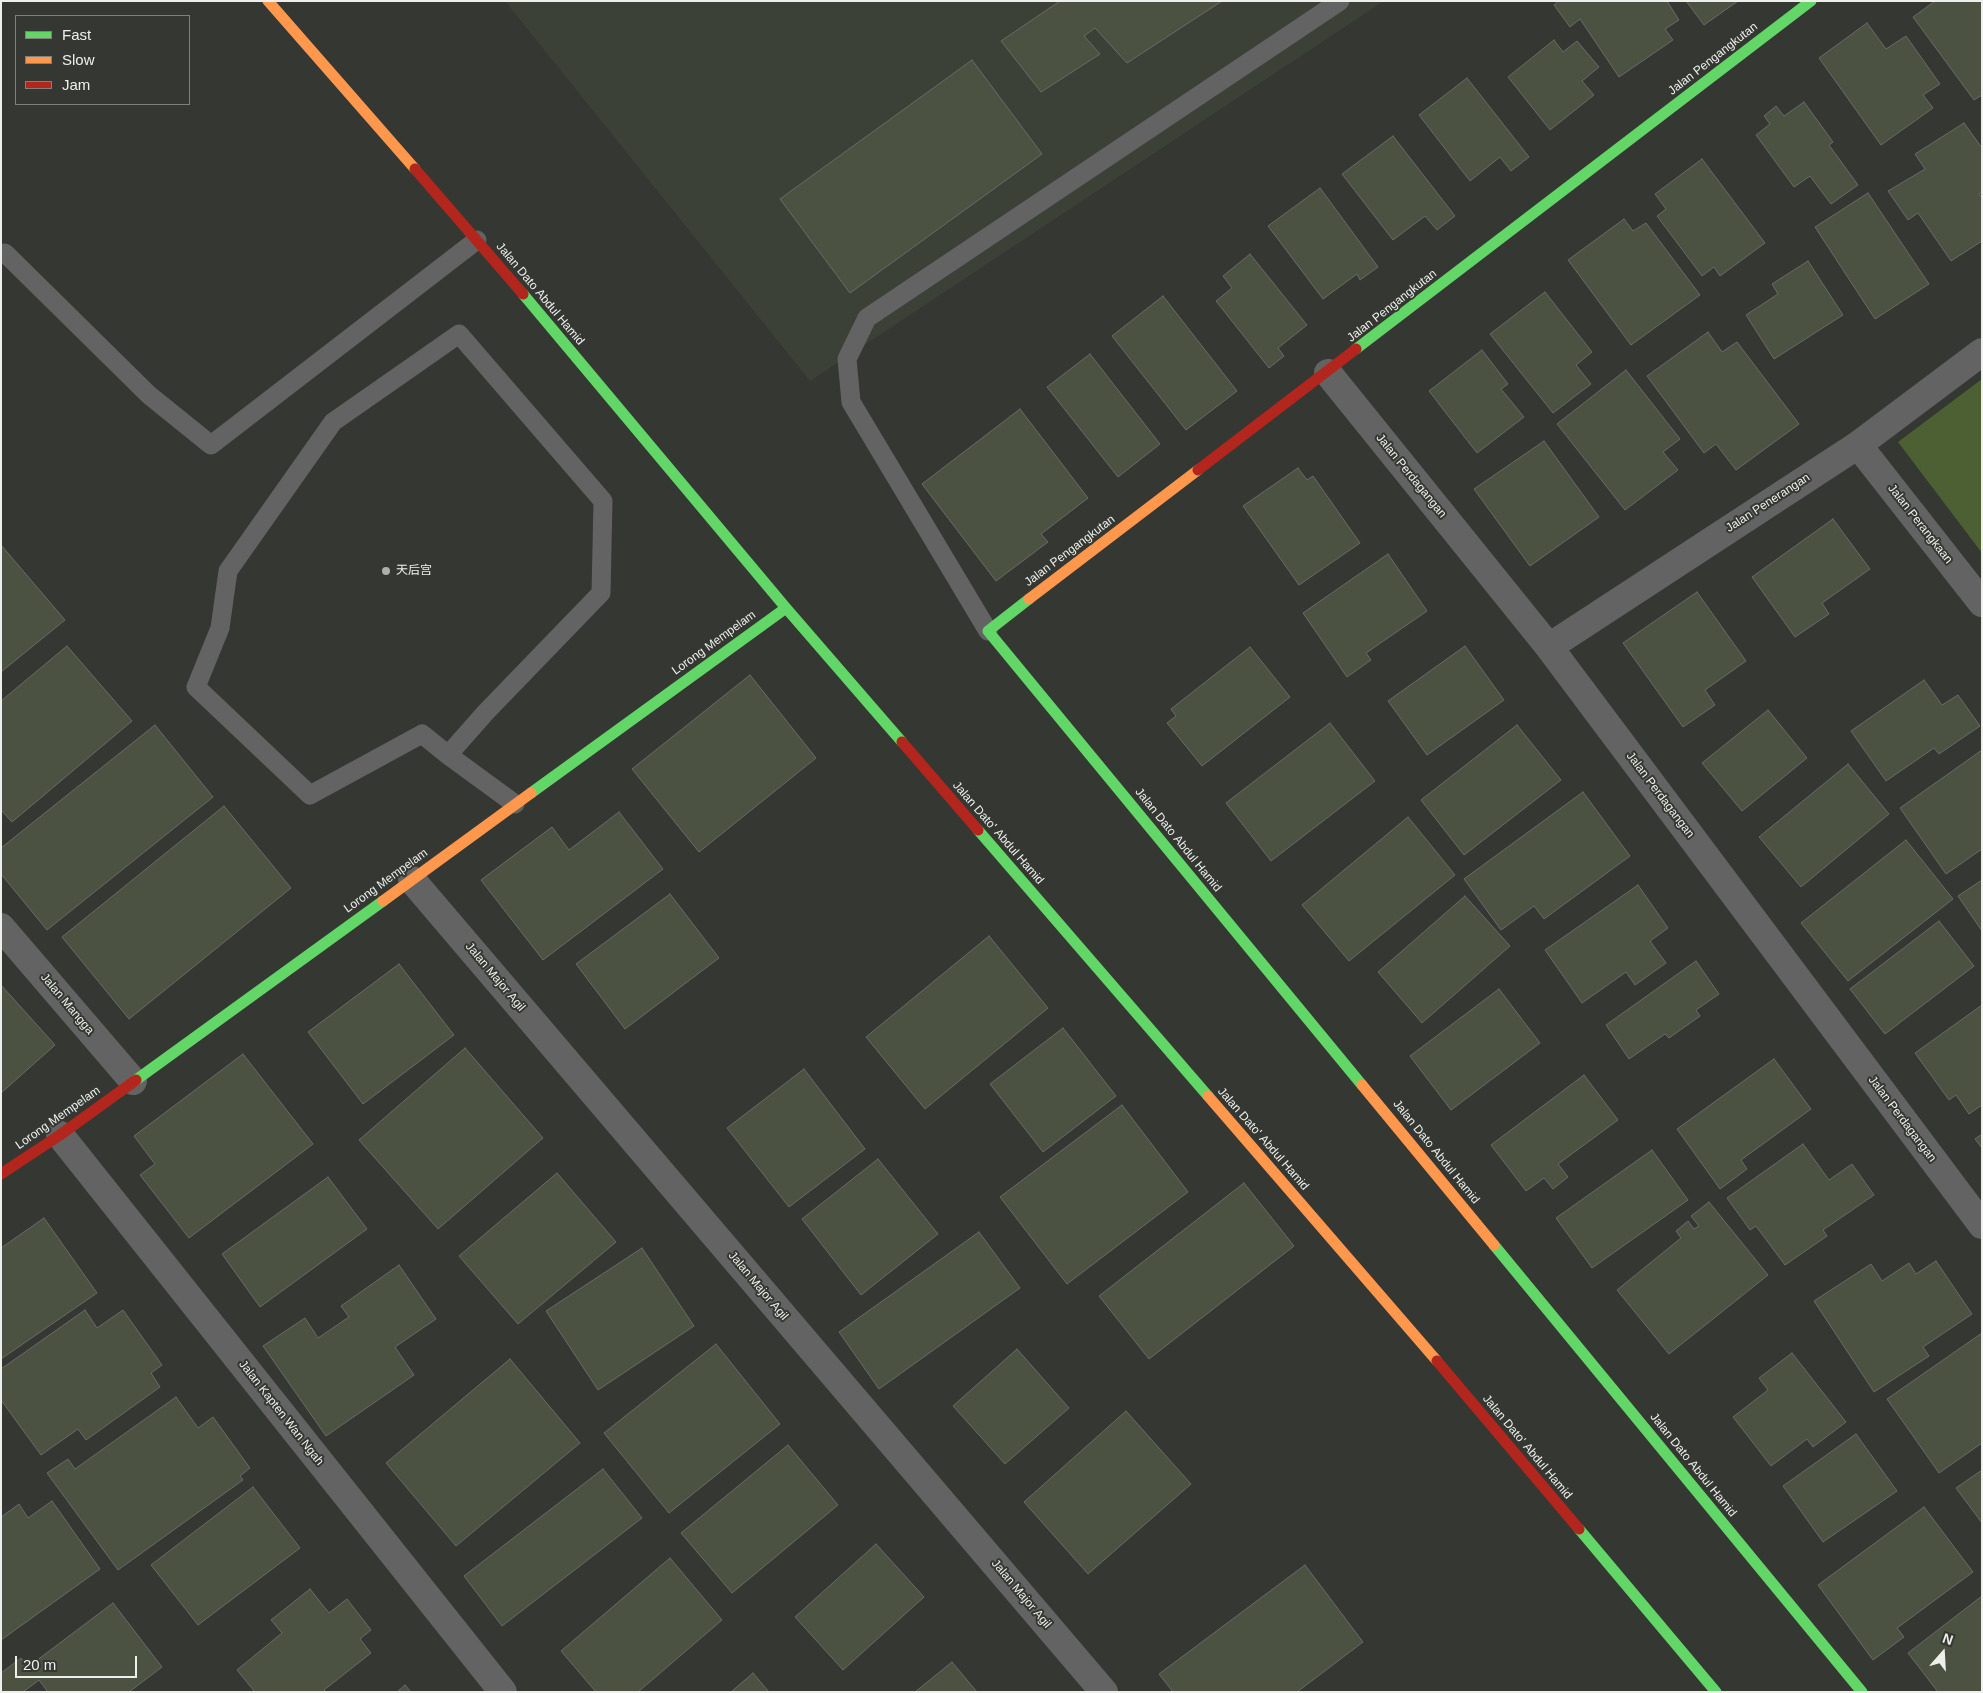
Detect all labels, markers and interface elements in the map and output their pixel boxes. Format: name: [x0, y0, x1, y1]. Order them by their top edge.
legend: [15, 15, 190, 105]
street label: Jalan Pengangkutan: [1665, 20, 1761, 98]
text: Fast: [62, 26, 91, 43]
text: Slow: [62, 51, 95, 68]
text: Jam: [62, 76, 90, 93]
street label: Jalan Dato Abdul Hamid: [493, 240, 587, 348]
street label: Jalan Pengangkutan: [1344, 267, 1440, 345]
street label: Jalan Perdagangan: [1373, 431, 1449, 521]
street label: Jalan Penerangan: [1723, 470, 1813, 536]
street label: Jalan Perangkaan: [1885, 481, 1955, 567]
street label: Jalan Pengangkutan: [1022, 512, 1118, 590]
place label: 天后宫: [396, 564, 432, 578]
marker: 天后宫: [380, 565, 392, 577]
street label: Lorong Mempelam: [669, 608, 759, 678]
street label: Jalan Perdagangan: [1623, 749, 1697, 841]
street label: Jalan Dato' Abdul Hamid: [949, 779, 1047, 887]
street label: Jalan Dato Abdul Hamid: [1132, 785, 1224, 895]
street label: Lorong Mempelam: [341, 846, 431, 916]
street label: Jalan Major Agil: [462, 940, 528, 1014]
street label: Jalan Mangga: [37, 970, 97, 1038]
street label: Jalan Perdagangan: [1865, 1073, 1939, 1165]
street label: Lorong Mempelam: [13, 1083, 103, 1153]
street label: Jalan Dato' Abdul Hamid: [1214, 1085, 1312, 1193]
street label: Jalan Dato Abdul Hamid: [1390, 1097, 1482, 1207]
street label: Jalan Major Agil: [725, 1249, 791, 1323]
street label: Jalan Kapten Wan Ngah: [235, 1357, 327, 1469]
street label: Jalan Dato' Abdul Hamid: [1479, 1392, 1575, 1502]
street label: Jalan Dato Abdul Hamid: [1647, 1410, 1739, 1520]
street label: Jalan Major Agil: [988, 1557, 1054, 1631]
north arrow: [1918, 1628, 1968, 1678]
text: N: [1940, 1630, 1955, 1648]
scale bar: [18, 1646, 140, 1678]
text: 20 m: [23, 1656, 56, 1673]

